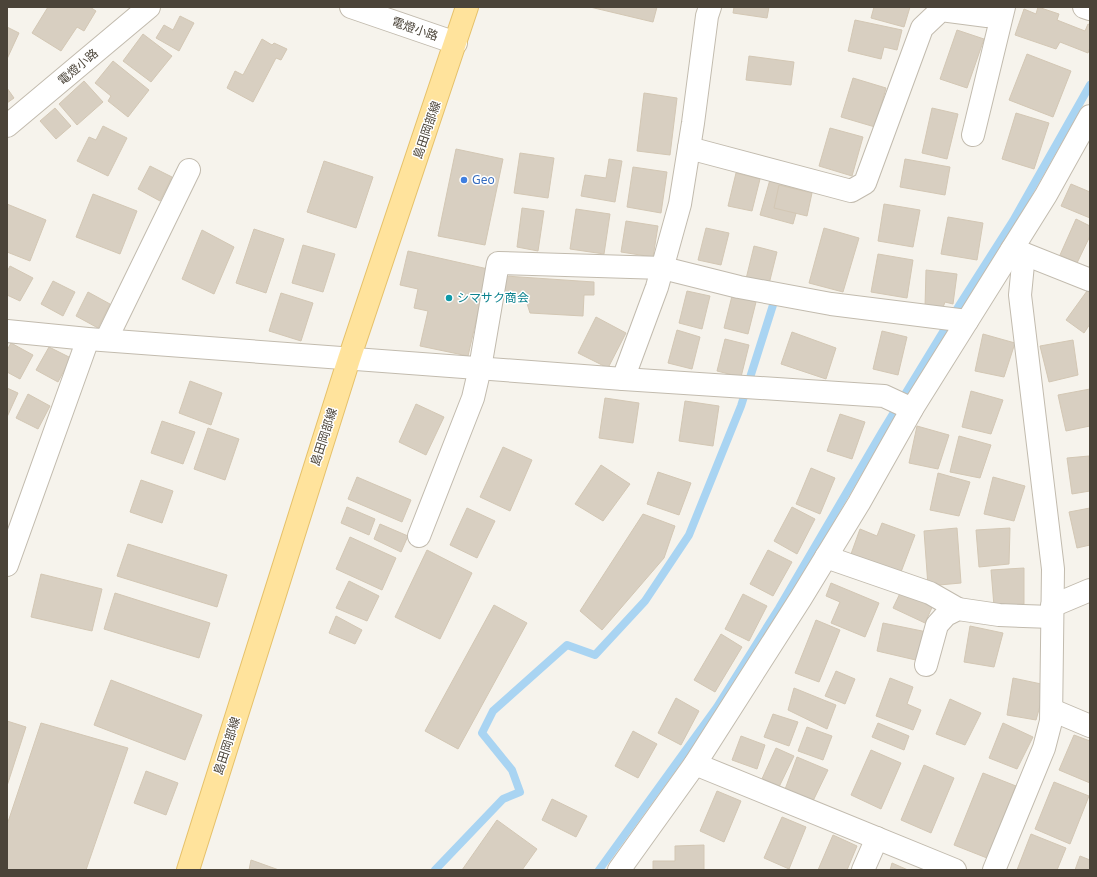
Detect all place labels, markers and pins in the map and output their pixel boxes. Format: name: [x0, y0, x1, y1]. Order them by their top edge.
place label: Geo: [472, 171, 495, 188]
marker: Geo: [459, 175, 469, 185]
place label: シマサク商会: [457, 289, 529, 306]
marker: シマサク商会: [444, 293, 454, 303]

